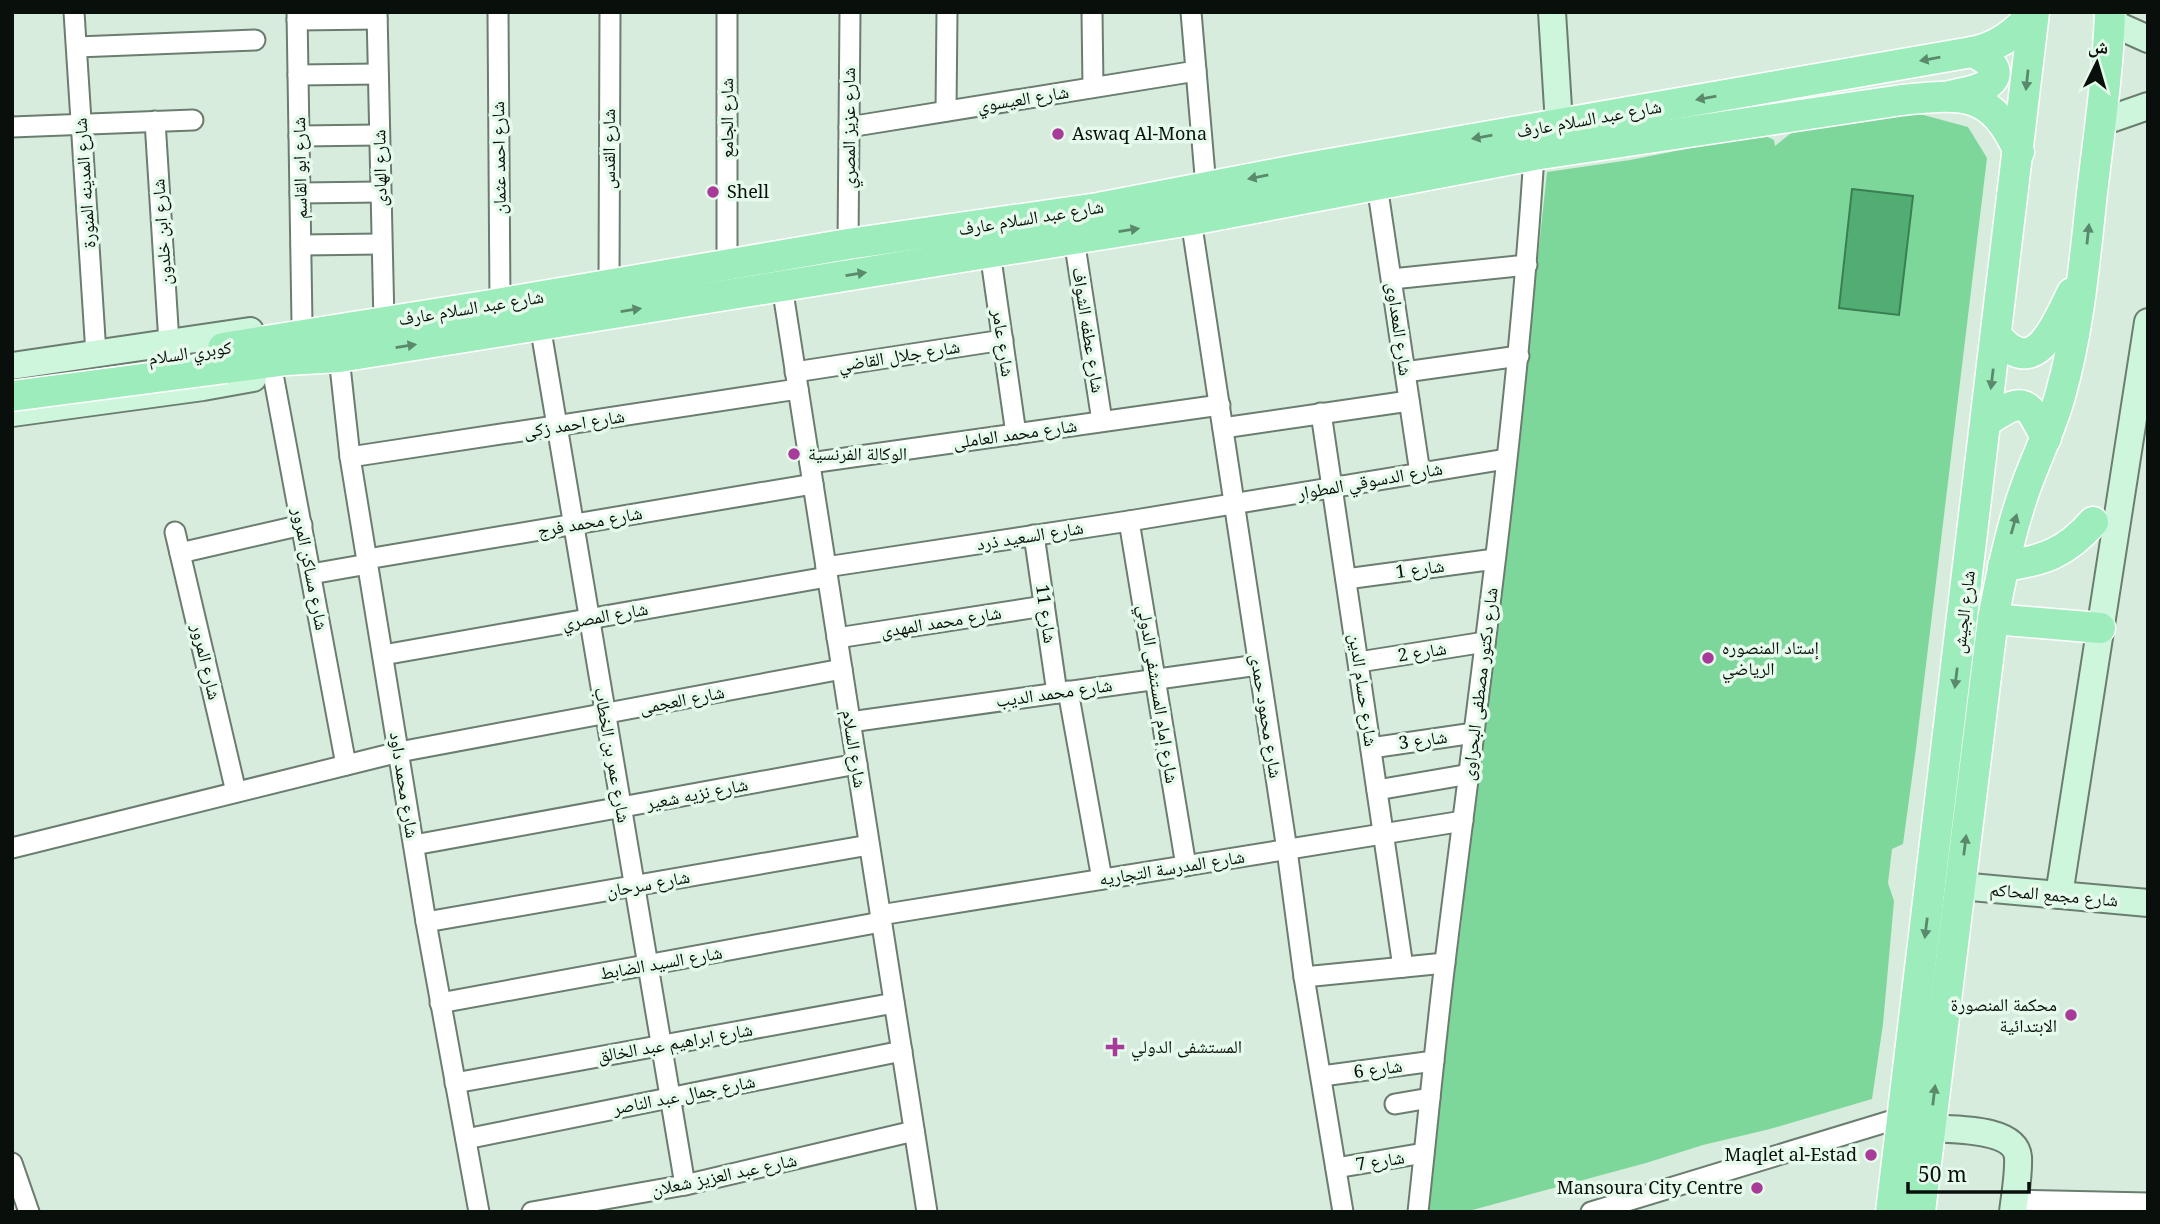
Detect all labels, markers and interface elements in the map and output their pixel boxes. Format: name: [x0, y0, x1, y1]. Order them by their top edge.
north arrow: [2062, 28, 2132, 98]
text: ش: [2087, 32, 2110, 60]
one-way arrow: [1919, 54, 1941, 65]
street label: شارع عزيز المصري: [836, 67, 864, 189]
one-way arrow: [2021, 69, 2032, 91]
street label: شارع الجامع: [714, 78, 739, 158]
street label: شارع العيسوي: [975, 79, 1071, 121]
street label: شارع عبد السلام عارف: [1514, 93, 1663, 144]
one-way arrow: [1695, 93, 1717, 104]
street label: شارع احمد عثمان: [485, 101, 511, 215]
street label: شارع القدس: [596, 109, 620, 189]
street label: شارع المدينه المنورة: [67, 117, 101, 249]
street label: شارع ابو القاسم: [286, 117, 313, 219]
place label: Aswaq Al-Mona: [1072, 121, 1207, 145]
marker: Aswaq Al-Mona: [1050, 126, 1066, 142]
street label: شارع الهادى: [366, 129, 392, 207]
one-way arrow: [1471, 132, 1493, 143]
one-way arrow: [1247, 172, 1269, 183]
street label: شارع ابن خلدون: [145, 178, 177, 286]
place label: Shell: [727, 179, 769, 203]
marker: Shell: [705, 184, 721, 200]
street label: شارع عبد السلام عارف: [956, 194, 1105, 241]
one-way arrow: [2083, 222, 2094, 244]
one-way arrow: [1118, 224, 1140, 235]
street label: شارع عطفه الشواف: [1067, 265, 1111, 394]
one-way arrow: [845, 268, 867, 279]
street label: شارع المعداوى: [1382, 281, 1418, 377]
street label: شارع عبد السلام عارف: [396, 284, 545, 331]
one-way arrow: [620, 304, 642, 315]
street label: شارع عامر: [987, 307, 1021, 378]
street label: كوبري السلام: [147, 334, 234, 373]
street label: شارع جلال القاضي: [836, 334, 962, 380]
one-way arrow: [395, 340, 417, 351]
one-way arrow: [1986, 368, 1997, 390]
street label: شارع احمد زكى: [522, 403, 626, 443]
street label: شارع محمد العاملى: [951, 412, 1078, 454]
place label: الوكالة الفرنسية: [808, 441, 907, 465]
marker: الوكالة الفرنسية: [786, 446, 802, 462]
street label: شارع الدسوقي المطوار: [1294, 455, 1445, 508]
street label: شارع محمد فرج: [536, 500, 644, 543]
street label: شارع مساكن المرور: [287, 504, 335, 632]
one-way arrow: [2009, 513, 2020, 535]
street label: شارع السعيد ذرد: [975, 515, 1085, 555]
street label: شارع 1: [1394, 553, 1446, 583]
street label: شارع الجيش: [1946, 569, 1980, 655]
street label: شارع 11: [1031, 583, 1063, 645]
street label: شارع دكتور مصطفى البحراوى: [1455, 586, 1503, 782]
street label: شارع المصري: [560, 596, 650, 638]
street label: شارع محمد المهدى: [879, 600, 1003, 642]
street label: شارع إمام المستشفى الدولي: [1129, 603, 1185, 785]
street label: شارع المرور: [186, 621, 227, 702]
street label: شارع حسام الدين: [1343, 632, 1384, 748]
street label: شارع 2: [1396, 635, 1448, 667]
place label: إستاد المنصوره الرياضي: [1722, 635, 1819, 684]
marker: إستاد المنصوره الرياضي: [1700, 650, 1716, 666]
street label: شارع محمود حمدى: [1245, 652, 1289, 780]
one-way arrow: [1950, 667, 1961, 689]
street label: شارع محمد الديب: [994, 672, 1114, 712]
street label: شارع العجمى: [637, 679, 726, 719]
street label: شارع عمر بن الخطاب: [589, 685, 637, 825]
street label: شارع السلام: [836, 708, 873, 790]
street label: شارع 3: [1397, 724, 1449, 754]
street label: شارع محمد داود: [385, 730, 425, 840]
street label: شارع نزيه شعير: [643, 771, 750, 815]
one-way arrow: [1959, 834, 1970, 856]
street label: شارع المدرسة التجاريه: [1097, 844, 1246, 890]
street label: شارع سرحان: [604, 864, 692, 902]
street label: شارع مجمع المحاكم: [1989, 876, 2119, 913]
one-way arrow: [1920, 917, 1931, 939]
street label: شارع السيد الضابط: [598, 939, 724, 985]
place label: محكمة المنصورة الابتدائية: [1951, 992, 2057, 1037]
marker: محكمة المنصورة الابتدائية: [2063, 1007, 2079, 1023]
street label: شارع ابراهيم عبد الخالق: [595, 1017, 754, 1068]
place label: المستشفى الدولي: [1131, 1034, 1242, 1062]
marker: المستشفى الدولي: [1105, 1037, 1125, 1057]
street label: شارع 6: [1352, 1053, 1404, 1083]
street label: شارع جمال عبد الناصر: [610, 1068, 757, 1120]
one-way arrow: [1929, 1084, 1940, 1106]
place label: Maqlet al-Estad: [1725, 1142, 1857, 1166]
street label: شارع 7: [1354, 1144, 1406, 1176]
street label: شارع عبد العزيز شعلان: [649, 1147, 799, 1201]
marker: Maqlet al-Estad: [1863, 1147, 1879, 1163]
scale bar: [1908, 1150, 2029, 1194]
text: 50 m: [1918, 1160, 1967, 1188]
place label: Mansoura City Centre: [1557, 1175, 1743, 1199]
marker: Mansoura City Centre: [1749, 1180, 1765, 1196]

